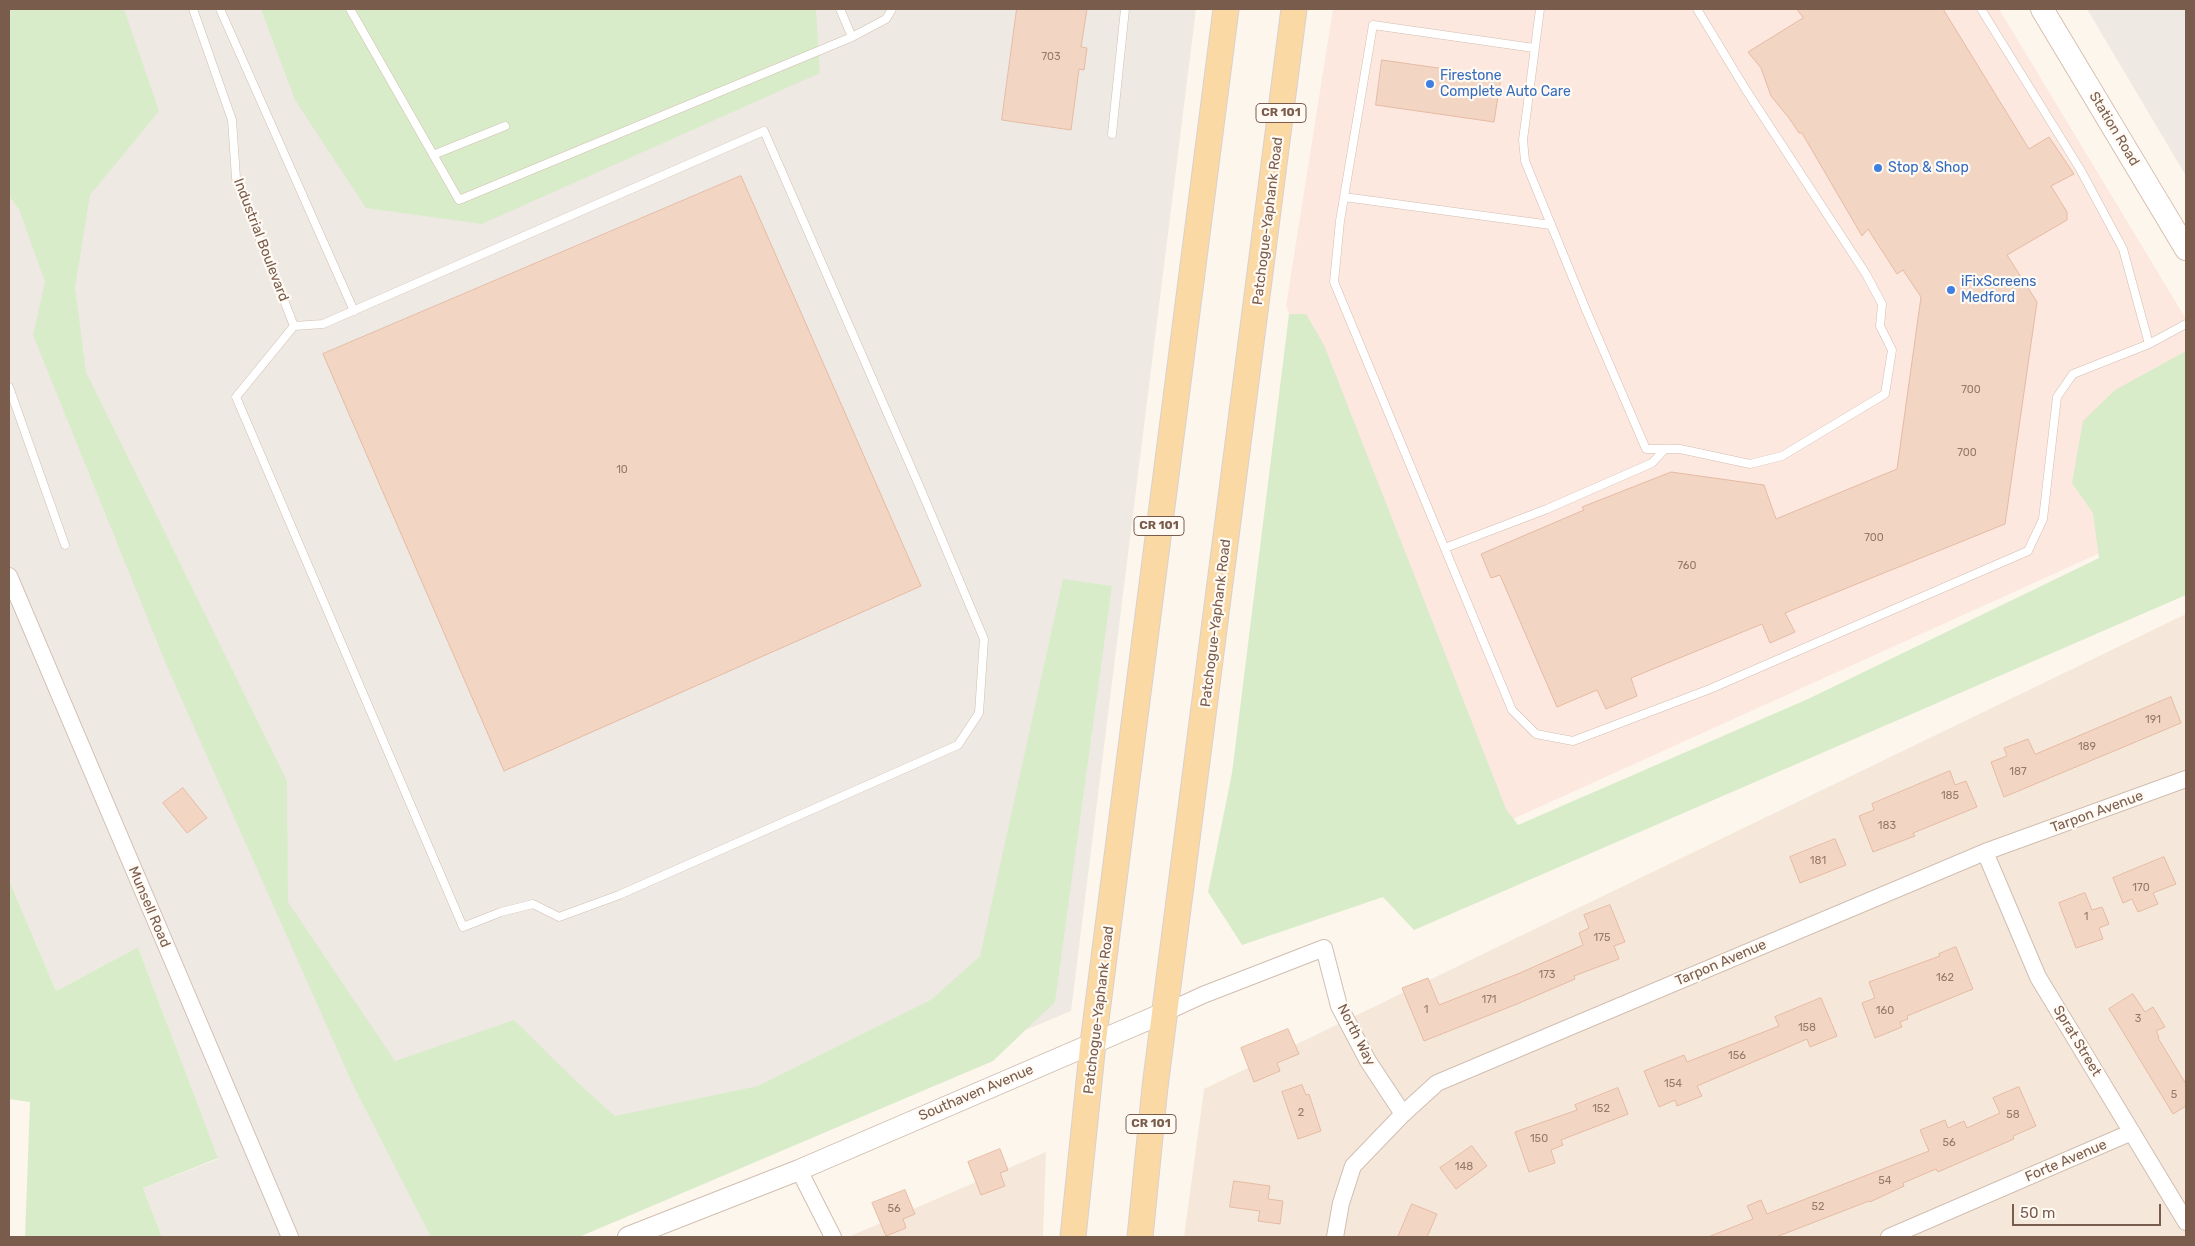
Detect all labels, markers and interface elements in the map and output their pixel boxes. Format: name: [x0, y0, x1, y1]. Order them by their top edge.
house number: 703: [1041, 50, 1061, 64]
place label: Firestone Complete Auto Care: [1440, 68, 1571, 100]
marker: Firestone Complete Auto Care: [1424, 78, 1436, 90]
street label: Station Road: [2085, 89, 2143, 169]
road number: CR 101: [1256, 104, 1306, 122]
street label: Patchogue-Yaphank Road: [1249, 136, 1287, 306]
place label: Stop & Shop: [1888, 160, 1969, 176]
marker: Stop & Shop: [1872, 162, 1884, 174]
street label: Industrial Boulevard: [230, 176, 292, 304]
place label: iFixScreens Medford: [1961, 274, 2036, 306]
marker: iFixScreens Medford: [1945, 284, 1957, 296]
house number: 700: [1961, 383, 1981, 397]
house number: 700: [1957, 446, 1977, 460]
house number: 10: [616, 463, 628, 477]
road number: CR 101: [1134, 516, 1184, 536]
house number: 700: [1864, 531, 1884, 545]
street label: Patchogue-Yaphank Road: [1197, 538, 1235, 708]
house number: 760: [1678, 559, 1696, 573]
house number: 191: [2145, 713, 2161, 727]
house number: 189: [2078, 740, 2096, 754]
house number: 187: [2009, 765, 2027, 779]
street label: Tarpon Avenue: [2048, 787, 2146, 837]
house number: 185: [1941, 789, 1959, 803]
house number: 183: [1878, 819, 1896, 833]
house number: 181: [1810, 854, 1826, 868]
street label: Munsell Road: [124, 864, 174, 950]
house number: 170: [2132, 881, 2150, 895]
house number: 1: [2084, 910, 2088, 924]
street label: Patchogue-Yaphank Road: [1080, 925, 1118, 1095]
house number: 175: [1594, 931, 1610, 945]
street label: Tarpon Avenue: [1673, 936, 1769, 990]
house number: 173: [1539, 968, 1555, 982]
house number: 162: [1936, 971, 1954, 985]
house number: 171: [1481, 993, 1497, 1007]
street label: North Way: [1333, 1001, 1379, 1069]
house number: 1: [1424, 1003, 1428, 1017]
street label: Sprat Street: [2049, 1003, 2105, 1079]
house number: 160: [1876, 1004, 1894, 1018]
house number: 3: [2135, 1012, 2141, 1026]
house number: 158: [1798, 1021, 1816, 1035]
house number: 156: [1728, 1049, 1746, 1063]
street label: Southaven Avenue: [916, 1061, 1036, 1125]
house number: 154: [1664, 1077, 1682, 1091]
house number: 5: [2171, 1088, 2177, 1102]
house number: 152: [1592, 1102, 1610, 1116]
house number: 2: [1298, 1106, 1304, 1120]
house number: 58: [2006, 1108, 2020, 1122]
road number: CR 101: [1126, 1114, 1176, 1134]
house number: 150: [1530, 1132, 1548, 1146]
house number: 56: [1942, 1136, 1956, 1150]
street label: Forte Avenue: [2023, 1136, 2109, 1186]
house number: 148: [1455, 1160, 1473, 1174]
house number: 54: [1878, 1174, 1892, 1188]
scale bar: [2015, 1194, 2164, 1226]
house number: 52: [1812, 1200, 1824, 1214]
house number: 56: [887, 1202, 901, 1216]
text: 50 m: [2020, 1204, 2055, 1222]

